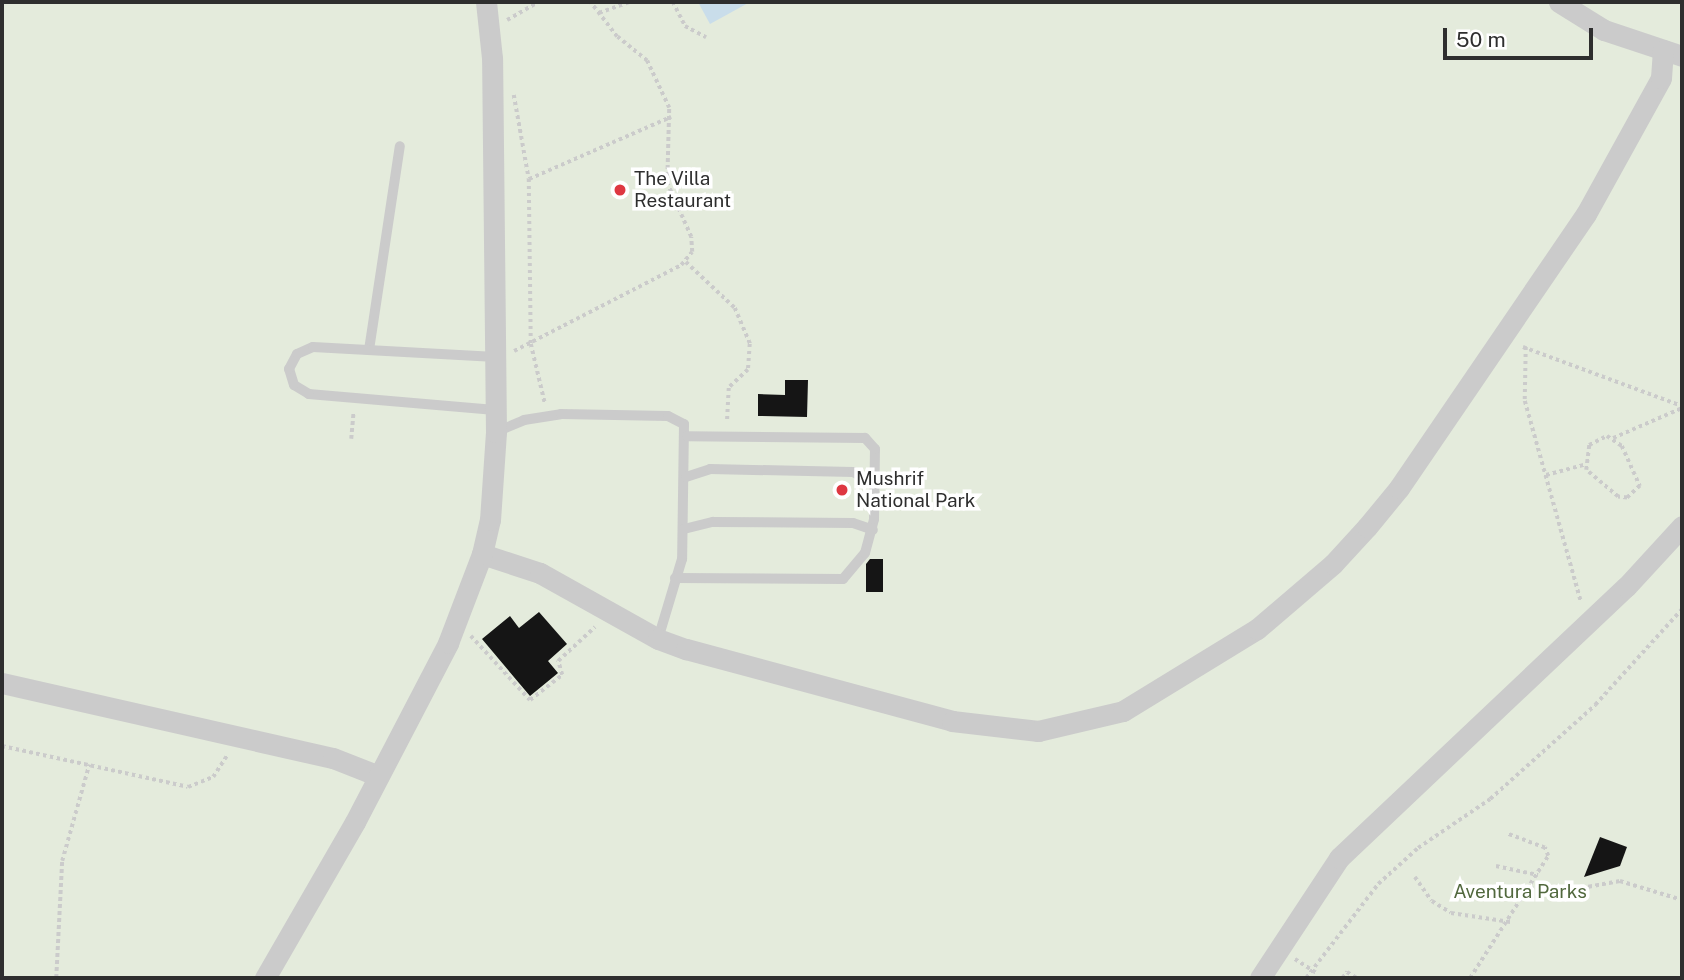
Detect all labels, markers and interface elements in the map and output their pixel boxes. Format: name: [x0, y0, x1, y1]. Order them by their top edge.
scale bar: [1446, 14, 1596, 58]
text: 50 m: [1456, 27, 1506, 52]
place label: The Villa Restaurant: [634, 168, 731, 212]
marker: The Villa Restaurant: [612, 182, 628, 198]
place label: Mushrif National Park: [856, 468, 976, 512]
marker: Mushrif National Park: [834, 482, 850, 498]
park label: Aventura Parks: [1453, 881, 1587, 903]

